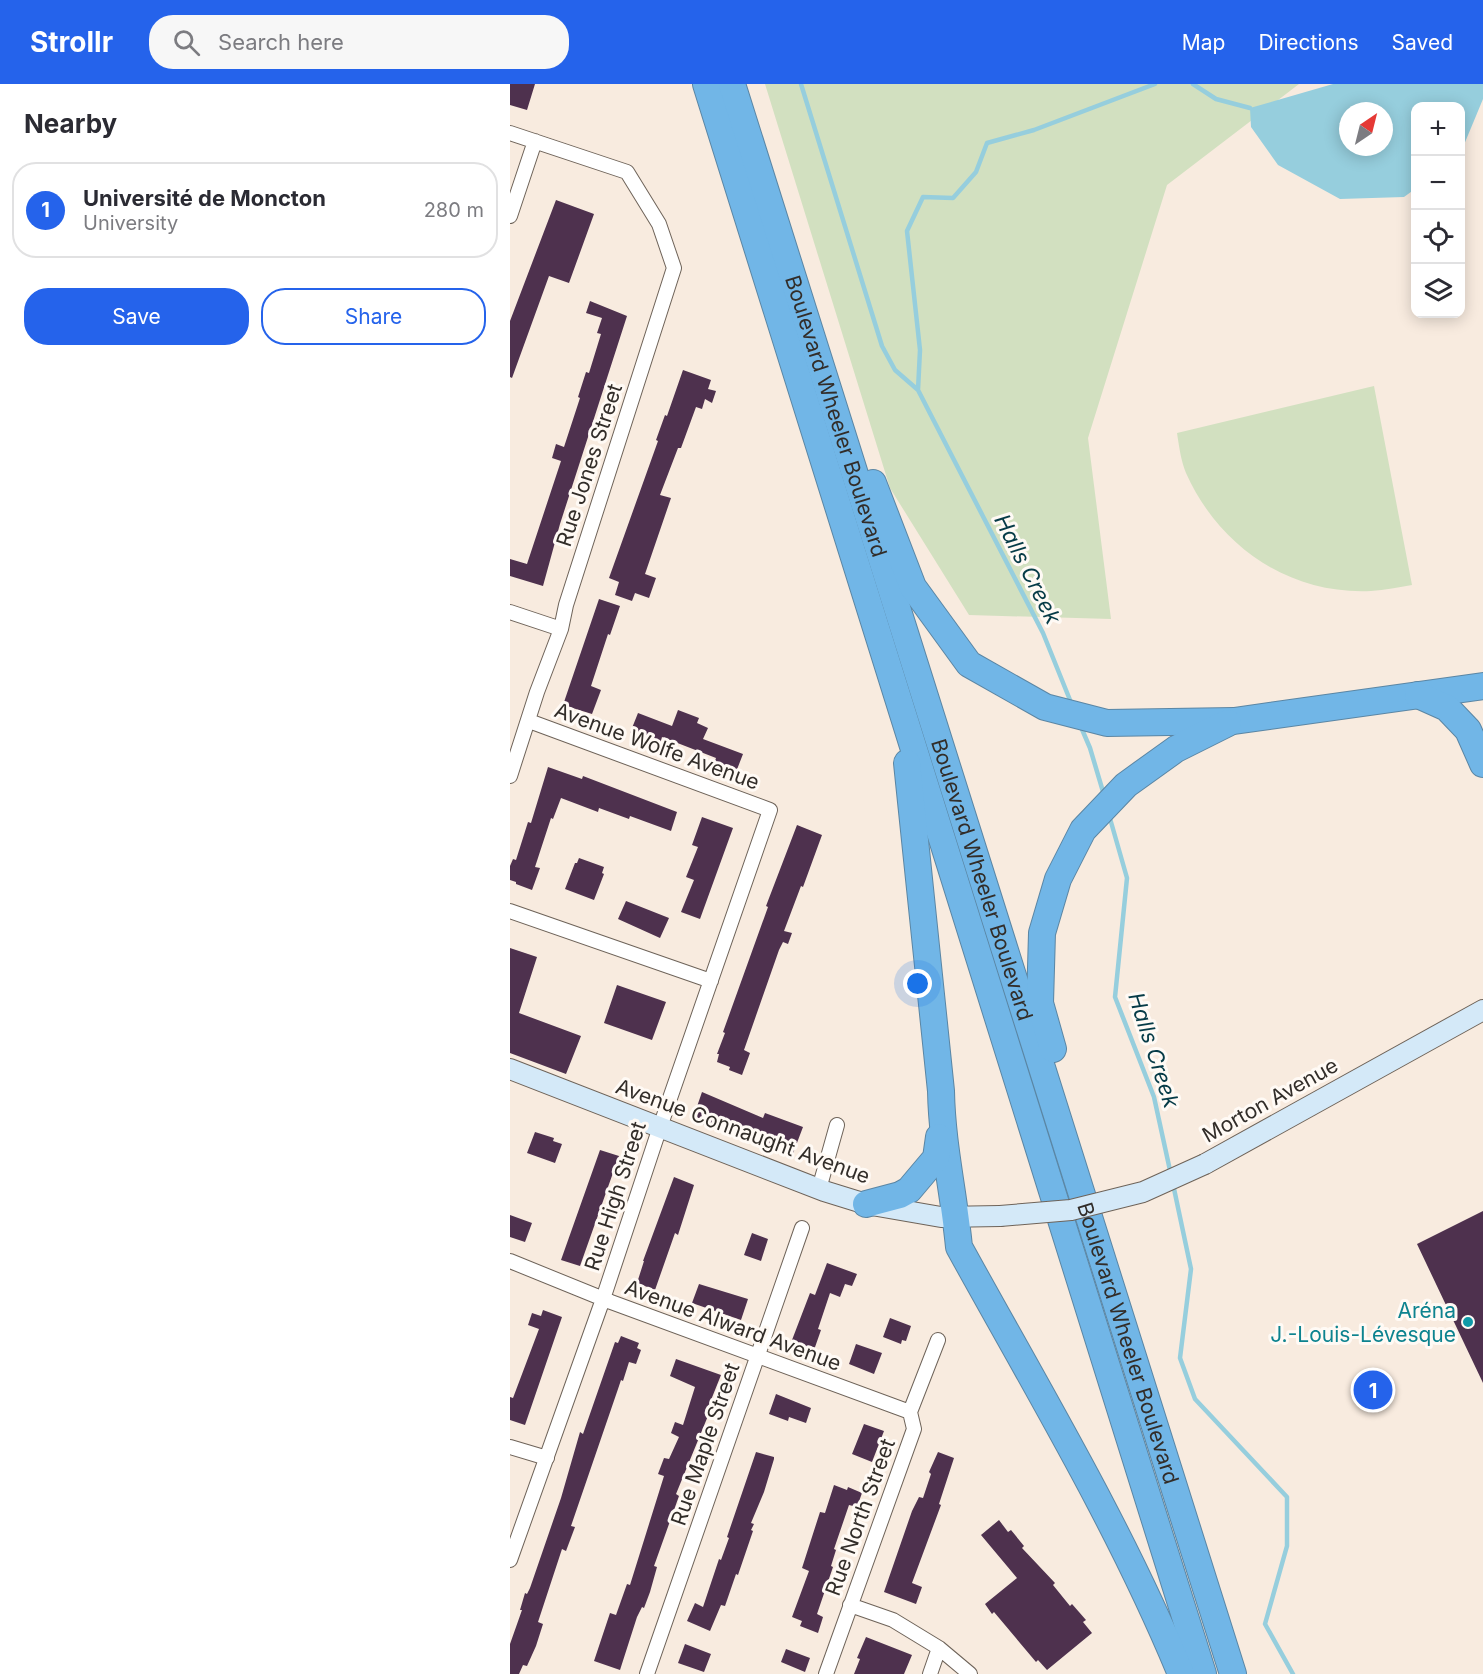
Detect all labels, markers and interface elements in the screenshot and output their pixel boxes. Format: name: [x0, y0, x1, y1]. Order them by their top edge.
search box: [149, 15, 569, 69]
text: Strollr: [30, 25, 113, 59]
icon: search: [170, 26, 203, 59]
text: Search here: [218, 29, 344, 55]
text: Map: [1182, 30, 1225, 55]
text: Directions: [1258, 30, 1359, 55]
text: Saved: [1392, 30, 1453, 55]
north arrow: [1339, 102, 1393, 156]
map controls: [1411, 102, 1465, 318]
button: +: [1411, 102, 1465, 156]
text: Nearby: [24, 108, 117, 139]
button: −: [1411, 156, 1465, 210]
text: Université de Moncton: [83, 185, 326, 211]
text: 1: [41, 198, 50, 222]
text: 280 m: [424, 198, 484, 222]
button: locate: [1411, 210, 1465, 264]
text: University: [83, 211, 178, 235]
button: layers: [1411, 264, 1465, 318]
street label: Boulevard Wheeler Boulevard: [780, 272, 893, 560]
button: Save: [24, 288, 249, 345]
button: Share: [261, 288, 486, 345]
street label: Rue Jones Street: [551, 380, 627, 549]
water label: Halls Creek: [989, 510, 1067, 629]
street label: Avenue Wolfe Avenue: [551, 697, 763, 795]
street label: Boulevard Wheeler Boulevard: [927, 736, 1039, 1023]
your location: [903, 969, 932, 998]
water label: Halls Creek: [1123, 989, 1185, 1112]
street label: Morton Avenue: [1198, 1052, 1342, 1148]
street label: Avenue Connaught Avenue: [613, 1073, 873, 1189]
street label: Rue High Street: [579, 1118, 651, 1274]
street label: Boulevard Wheeler Boulevard: [1073, 1199, 1185, 1487]
street label: Avenue Alward Avenue: [621, 1274, 845, 1376]
place label: Aréna J.-Louis-Lévesque: [1270, 1298, 1456, 1347]
marker: Aréna J.-Louis-Lévesque: [1461, 1315, 1475, 1329]
street label: Rue Maple Street: [665, 1359, 745, 1529]
pin: 1: [1354, 1368, 1392, 1412]
street label: Rue North Street: [820, 1435, 900, 1599]

